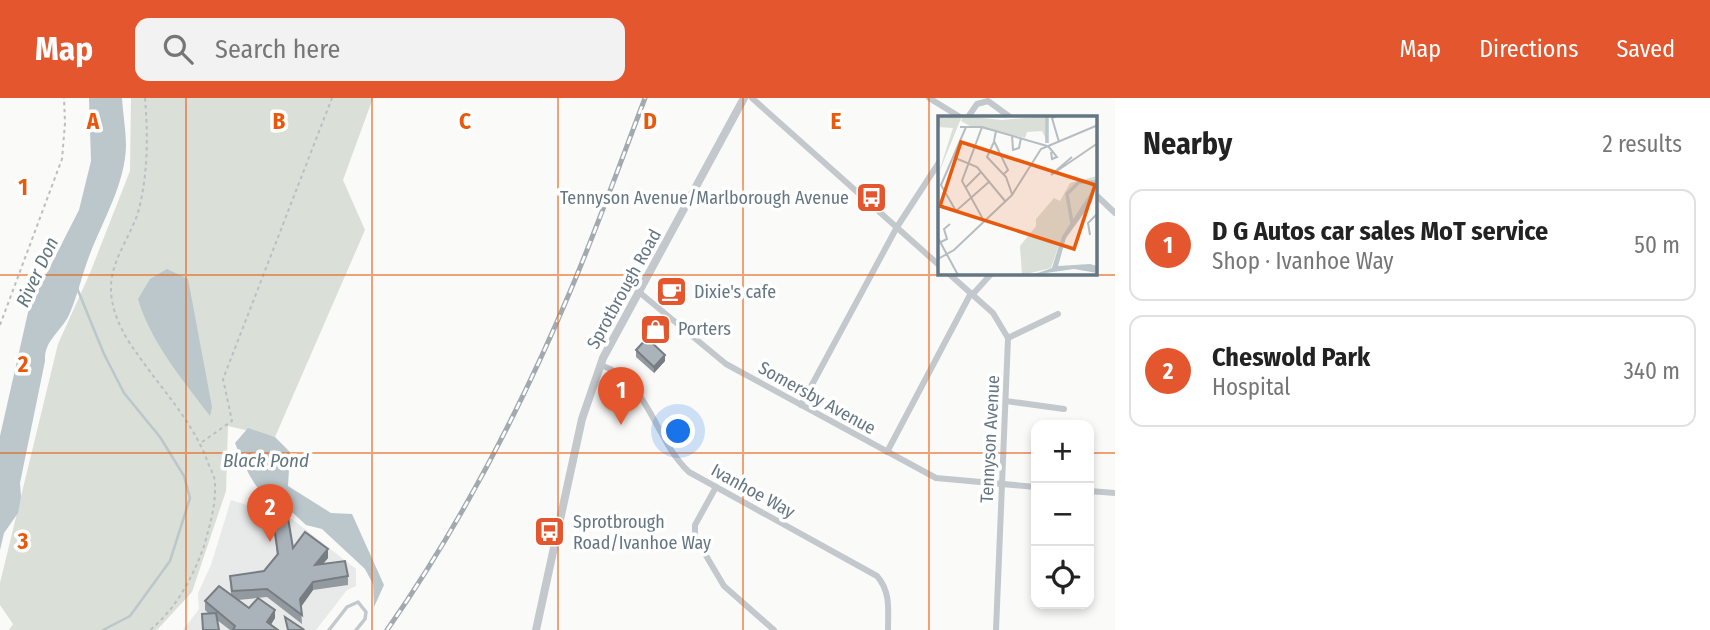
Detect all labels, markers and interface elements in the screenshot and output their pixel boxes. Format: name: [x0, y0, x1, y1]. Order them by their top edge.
search box: [135, 18, 625, 81]
text: Map: [35, 29, 93, 69]
icon: search: [159, 30, 197, 68]
text: Search here: [215, 34, 340, 65]
text: Map: [1400, 35, 1441, 63]
text: Directions: [1479, 35, 1578, 63]
text: Saved: [1616, 35, 1675, 63]
text: A: [86, 107, 100, 135]
text: B: [273, 107, 286, 135]
text: C: [459, 107, 471, 135]
text: D: [643, 107, 657, 135]
text: E: [831, 107, 842, 135]
inset map: [938, 116, 1098, 275]
text: Nearby: [1143, 126, 1232, 162]
text: 2 results: [1602, 130, 1682, 158]
text: 1: [18, 173, 28, 201]
bus stop icon: Tennyson Avenue/Marlborough Avenue: [855, 181, 889, 215]
place label: Tennyson Avenue/Marlborough Avenue: [560, 187, 849, 209]
text: D G Autos car sales MoT service: [1212, 216, 1548, 247]
street label: Sprotbrough Road: [582, 225, 666, 353]
text: 1: [1163, 231, 1173, 259]
text: 50 m: [1634, 231, 1680, 259]
water label: River Don: [11, 233, 63, 311]
text: Shop · Ivanhoe Way: [1212, 247, 1394, 275]
cafe icon: Dixie's cafe: [654, 275, 688, 309]
place label: Dixie's cafe: [694, 281, 776, 303]
shop icon: Porters: [638, 312, 672, 346]
place label: Porters: [678, 318, 731, 340]
text: Cheswold Park: [1212, 342, 1370, 373]
text: 2: [17, 350, 29, 378]
street label: Somersby Avenue: [755, 357, 880, 439]
text: 2: [1163, 357, 1173, 385]
text: 340 m: [1624, 357, 1680, 385]
pin: 1: [598, 367, 644, 425]
text: Hospital: [1212, 373, 1290, 401]
street label: Tennyson Avenue: [976, 374, 1004, 503]
your location: [661, 414, 695, 448]
map controls: [1031, 420, 1094, 609]
button: +: [1031, 420, 1094, 483]
water label: Black Pond: [223, 449, 309, 472]
street label: Ivanhoe Way: [707, 459, 799, 523]
button: −: [1031, 483, 1094, 546]
pin: 2: [247, 484, 293, 542]
place label: Sprotbrough Road/Ivanhoe Way: [573, 511, 711, 554]
bus stop icon: Sprotbrough Road/Ivanhoe Way: [533, 515, 567, 549]
text: 3: [17, 527, 29, 555]
button: locate: [1031, 546, 1094, 609]

